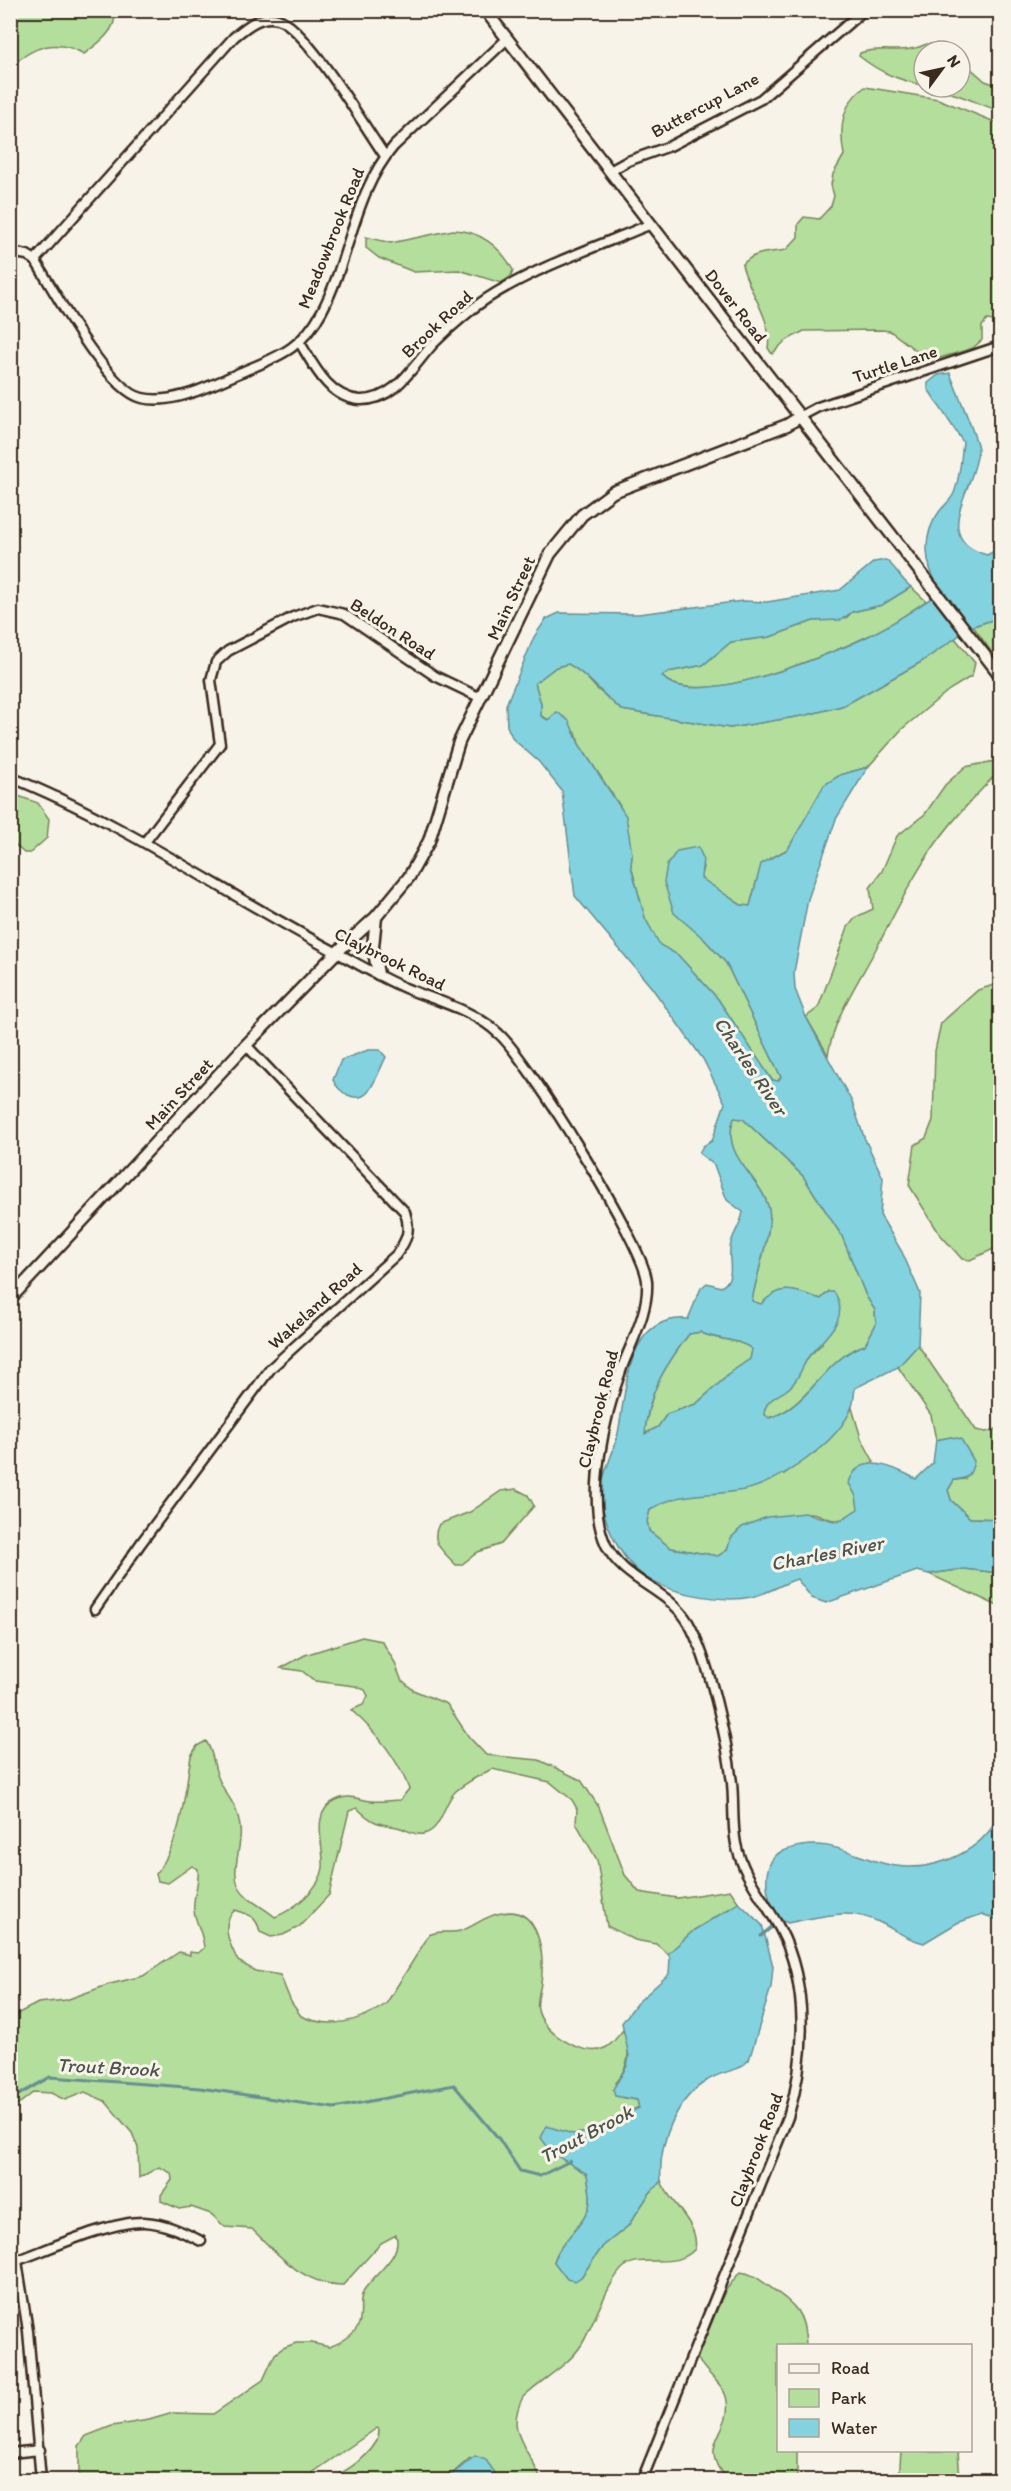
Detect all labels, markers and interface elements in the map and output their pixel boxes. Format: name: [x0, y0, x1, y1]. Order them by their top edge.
north arrow: [912, 39, 972, 99]
text: N: [943, 51, 965, 71]
street label: Buttercup Lane: [647, 67, 763, 143]
street label: Meadowbrook Road: [293, 164, 369, 312]
street label: Dover Road: [700, 264, 772, 348]
street label: Brook Road: [397, 285, 478, 363]
street label: Turtle Lane: [850, 340, 940, 388]
street label: Main Street: [482, 552, 540, 644]
street label: Beldon Road: [346, 593, 440, 665]
street label: Claybrook Road: [331, 923, 449, 996]
water label: Charles River: [709, 1012, 794, 1122]
street label: Main Street: [140, 1053, 218, 1135]
street label: Wakeland Road: [263, 1258, 367, 1354]
street label: Claybrook Road: [573, 1347, 623, 1470]
water label: Charles River: [769, 1530, 887, 1576]
water label: Trout Brook: [56, 2052, 161, 2082]
street label: Claybrook Road: [724, 2089, 788, 2211]
water label: Trout Brook: [535, 2099, 638, 2169]
legend: [777, 2344, 972, 2452]
text: Road: [831, 2357, 870, 2379]
text: Park: [831, 2387, 866, 2409]
text: Water: [831, 2417, 877, 2439]

